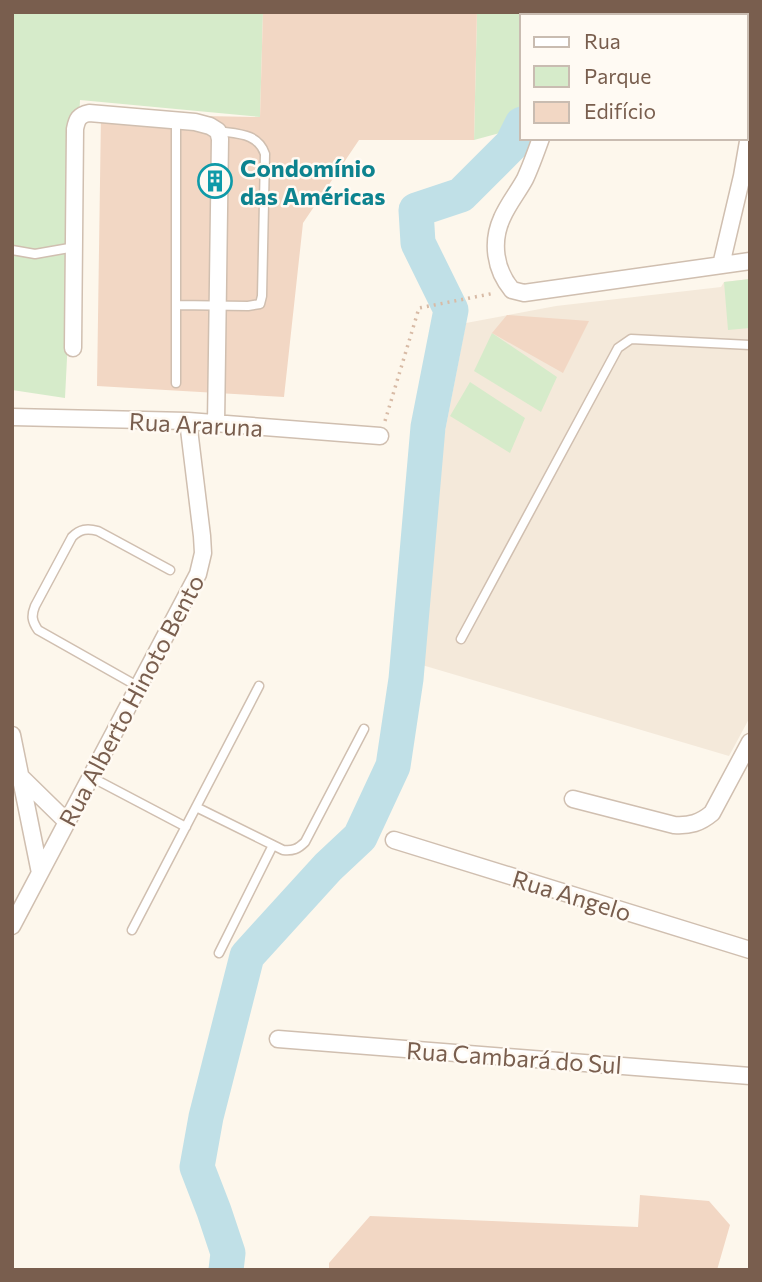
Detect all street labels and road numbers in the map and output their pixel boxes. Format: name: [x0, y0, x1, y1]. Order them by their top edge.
street label: Rua Araruna: [128, 406, 264, 442]
street label: Rua Alberto Hinoto Bento: [52, 569, 210, 831]
street label: Rua Angelo: [509, 863, 635, 927]
street label: Rua Cambará do Sul: [405, 1035, 623, 1079]

